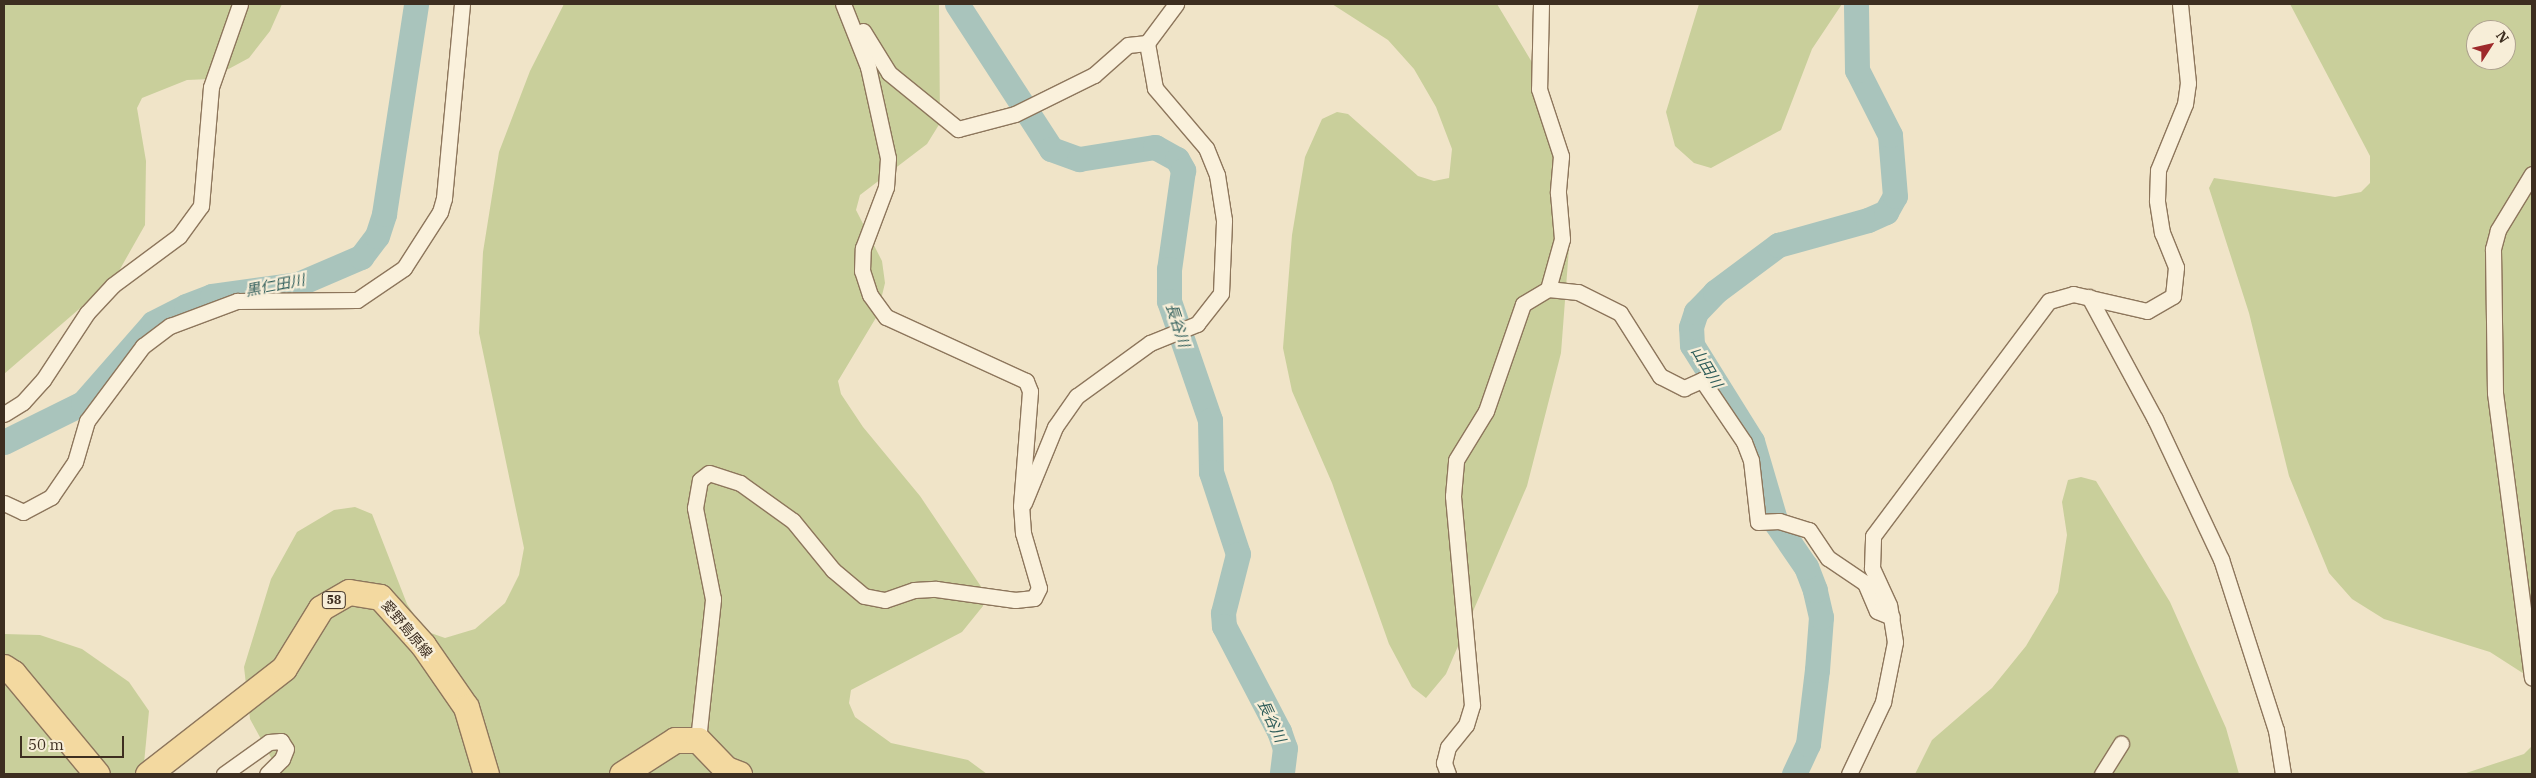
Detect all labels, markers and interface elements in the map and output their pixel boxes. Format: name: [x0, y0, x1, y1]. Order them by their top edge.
north arrow: [2466, 20, 2516, 70]
text: N: [2492, 27, 2513, 47]
water label: 黒仁田川: [244, 270, 306, 300]
water label: 長谷川: [1162, 301, 1194, 349]
water label: 山田川: [1688, 343, 1726, 391]
road number: 58: [322, 590, 346, 610]
street label: 愛野島原線: [378, 597, 436, 661]
water label: 長谷川: [1254, 697, 1290, 745]
scale bar: [22, 726, 126, 758]
text: 50 m: [28, 735, 64, 754]

